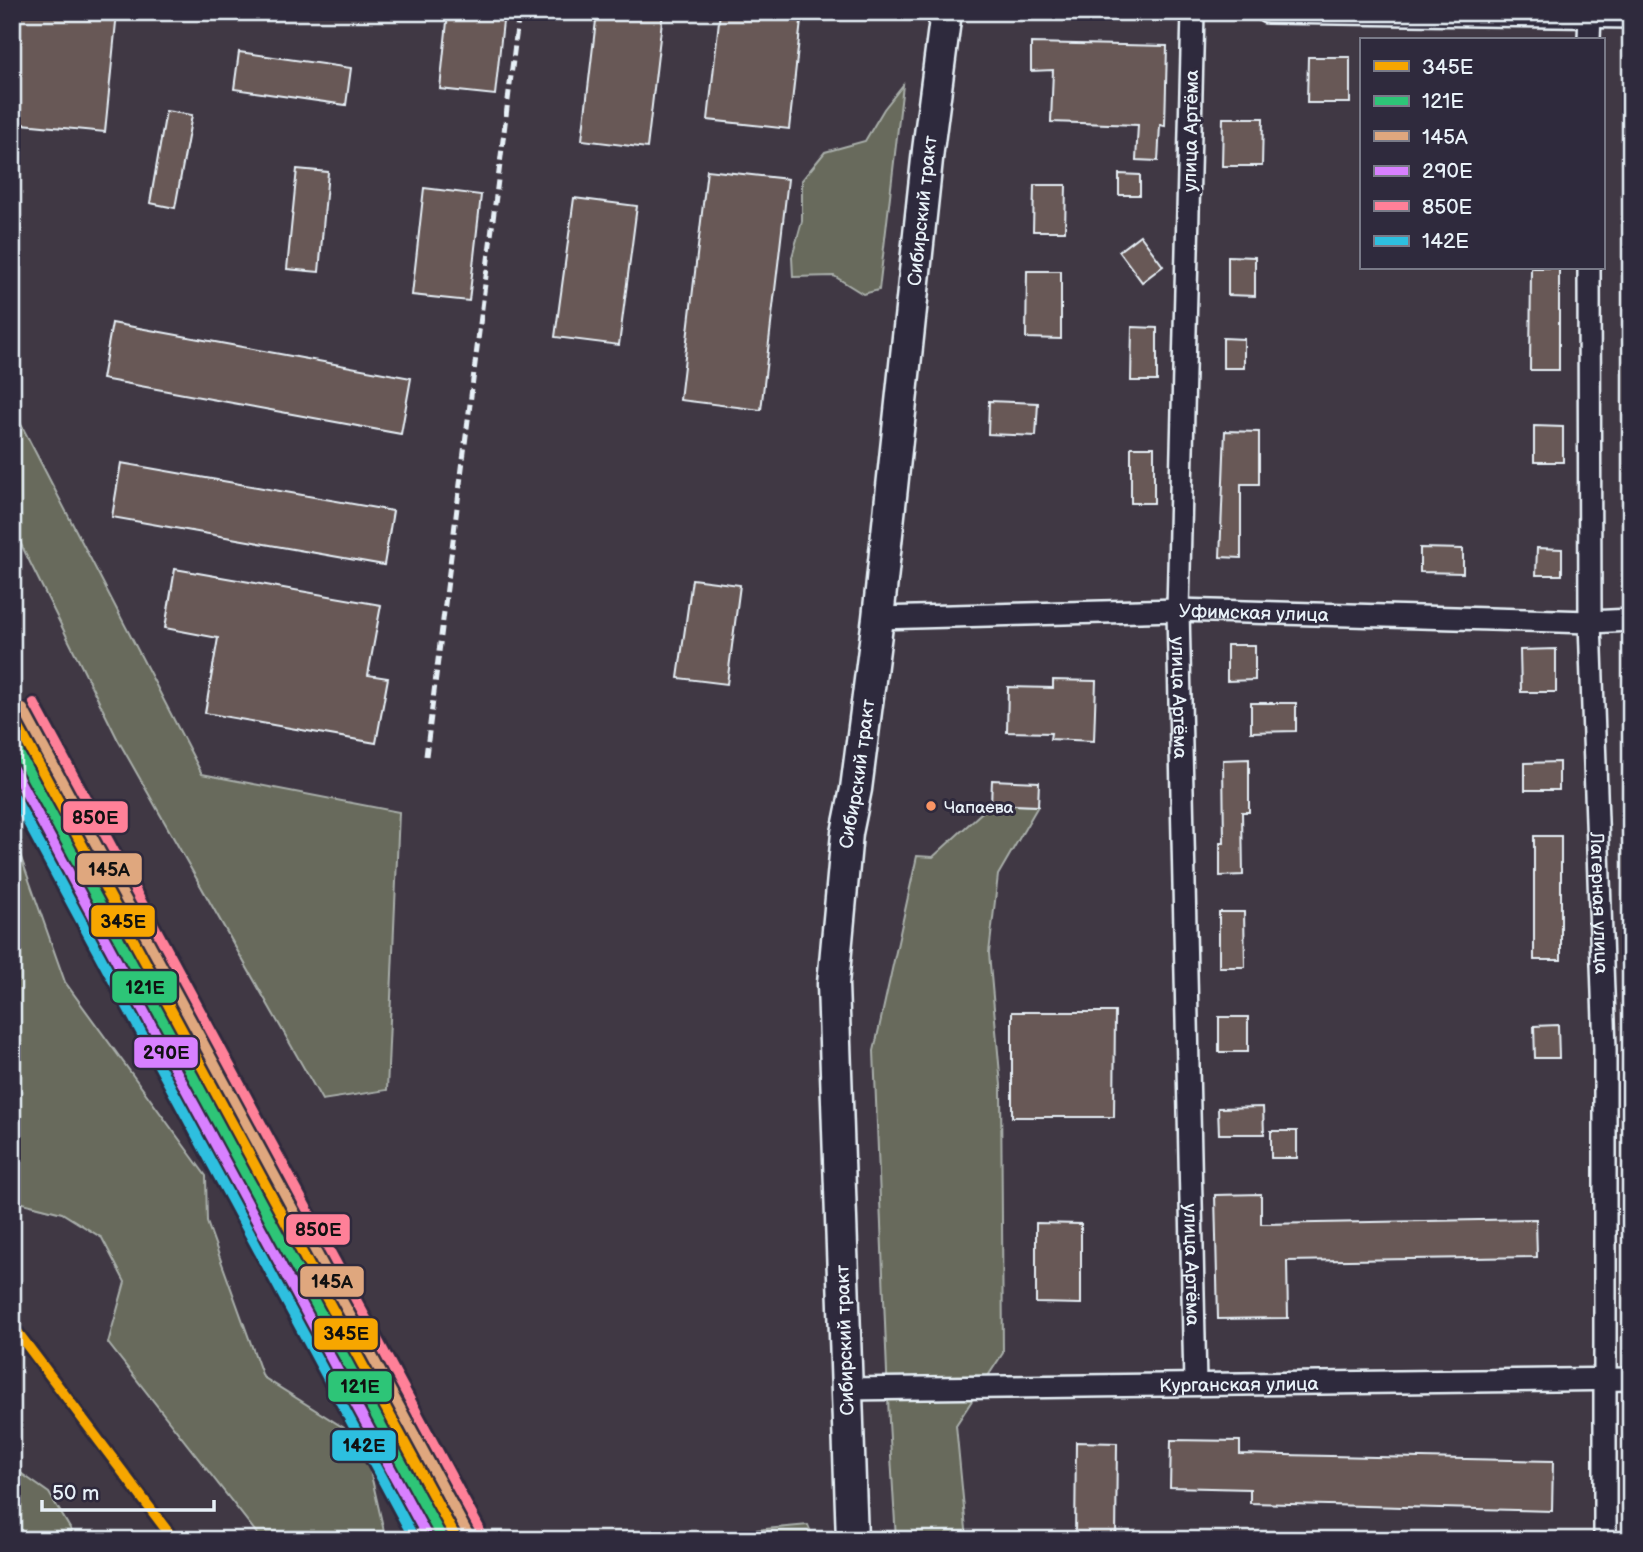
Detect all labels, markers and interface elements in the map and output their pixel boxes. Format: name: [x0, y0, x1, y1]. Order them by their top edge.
legend: [1360, 38, 1604, 270]
text: 345Е: [1422, 55, 1473, 80]
street label: улица Артёма: [1179, 70, 1204, 192]
text: 121Е: [1422, 89, 1464, 114]
text: 145А: [1422, 125, 1468, 150]
street label: Сибирский тракт: [904, 134, 943, 287]
text: 290Е: [1422, 159, 1473, 184]
text: 850Е: [1422, 195, 1472, 220]
text: 142Е: [1422, 229, 1469, 254]
street label: Уфимская улица: [1178, 600, 1329, 627]
street label: улица Артёма: [1166, 636, 1191, 759]
street label: Сибирский тракт: [836, 698, 880, 850]
place label: Чапаева: [944, 798, 1014, 818]
marker: Чапаева: [924, 799, 938, 813]
line badge: 850Е: [62, 800, 129, 834]
text: 850Е: [72, 807, 118, 830]
street label: Лагерная улица: [1584, 830, 1612, 974]
line badge: 145А: [76, 852, 143, 886]
text: 145А: [88, 859, 130, 882]
line badge: 345Е: [90, 904, 156, 938]
text: 345Е: [100, 911, 146, 934]
line badge: 121Е: [111, 970, 178, 1004]
text: 121Е: [125, 977, 165, 1000]
line badge: 290Е: [133, 1036, 199, 1069]
text: 290Е: [143, 1042, 189, 1065]
street label: улица Артёма: [1178, 1203, 1204, 1326]
line badge: 850Е: [285, 1213, 351, 1246]
text: 850Е: [295, 1219, 341, 1242]
street label: Сибирский тракт: [831, 1264, 860, 1416]
line badge: 145А: [299, 1265, 365, 1298]
text: 145А: [311, 1271, 353, 1294]
line badge: 345Е: [313, 1317, 379, 1351]
text: 345Е: [323, 1323, 369, 1346]
line badge: 121Е: [327, 1370, 393, 1403]
street label: Курганская улица: [1159, 1373, 1319, 1398]
text: 121Е: [340, 1376, 380, 1399]
line badge: 142Е: [331, 1429, 397, 1462]
text: 142Е: [343, 1435, 385, 1458]
scale bar: [42, 1468, 214, 1512]
text: 50 m: [52, 1481, 99, 1506]

